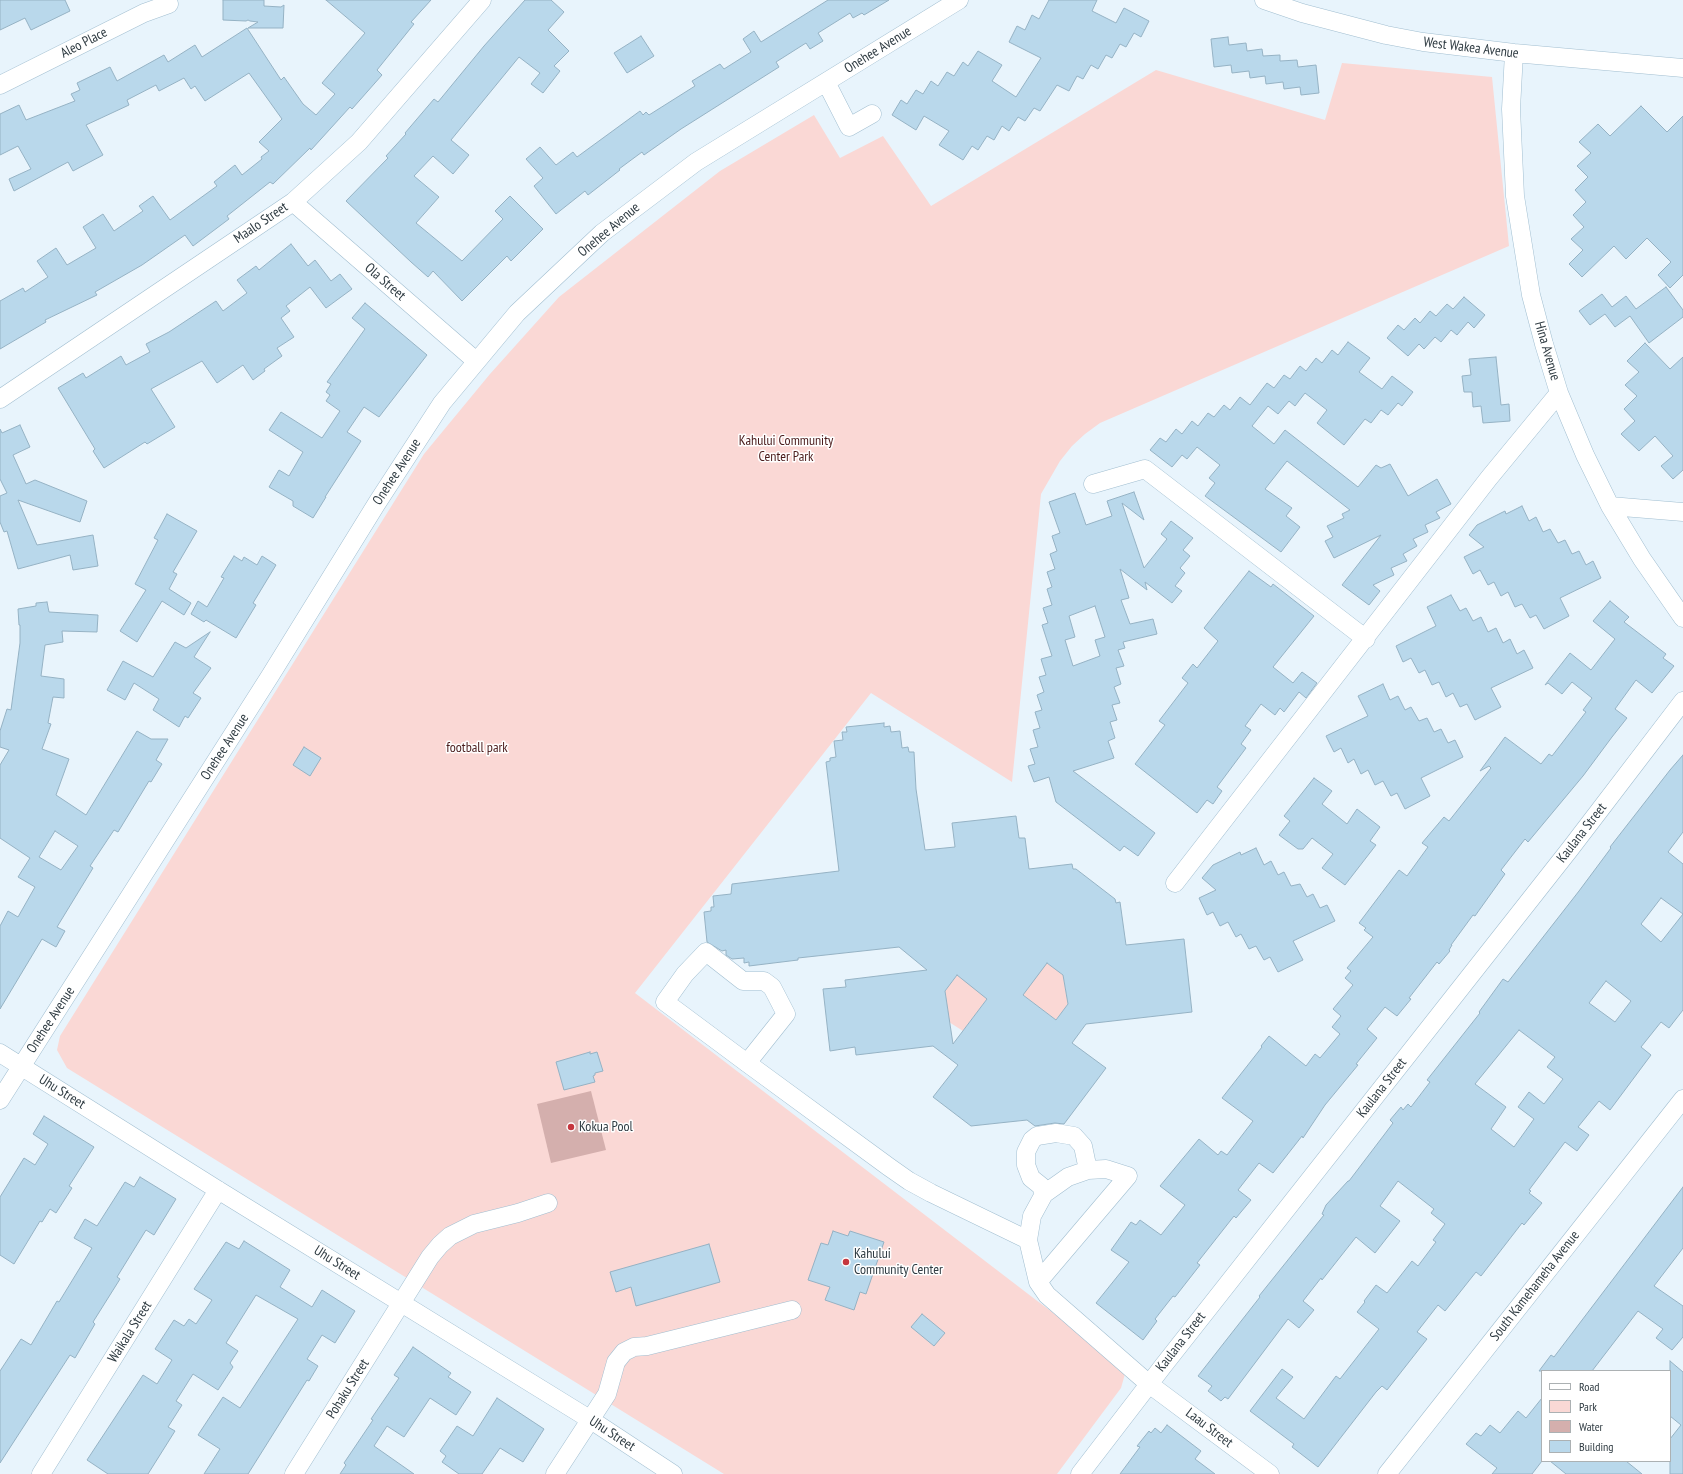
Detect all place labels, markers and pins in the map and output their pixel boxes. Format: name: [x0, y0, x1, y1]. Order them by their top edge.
place label: Kokua Pool: [579, 1119, 633, 1135]
marker: Kokua Pool: [566, 1122, 576, 1132]
place label: Kahului Community Center: [854, 1246, 943, 1278]
marker: Kahului Community Center: [841, 1257, 851, 1267]

